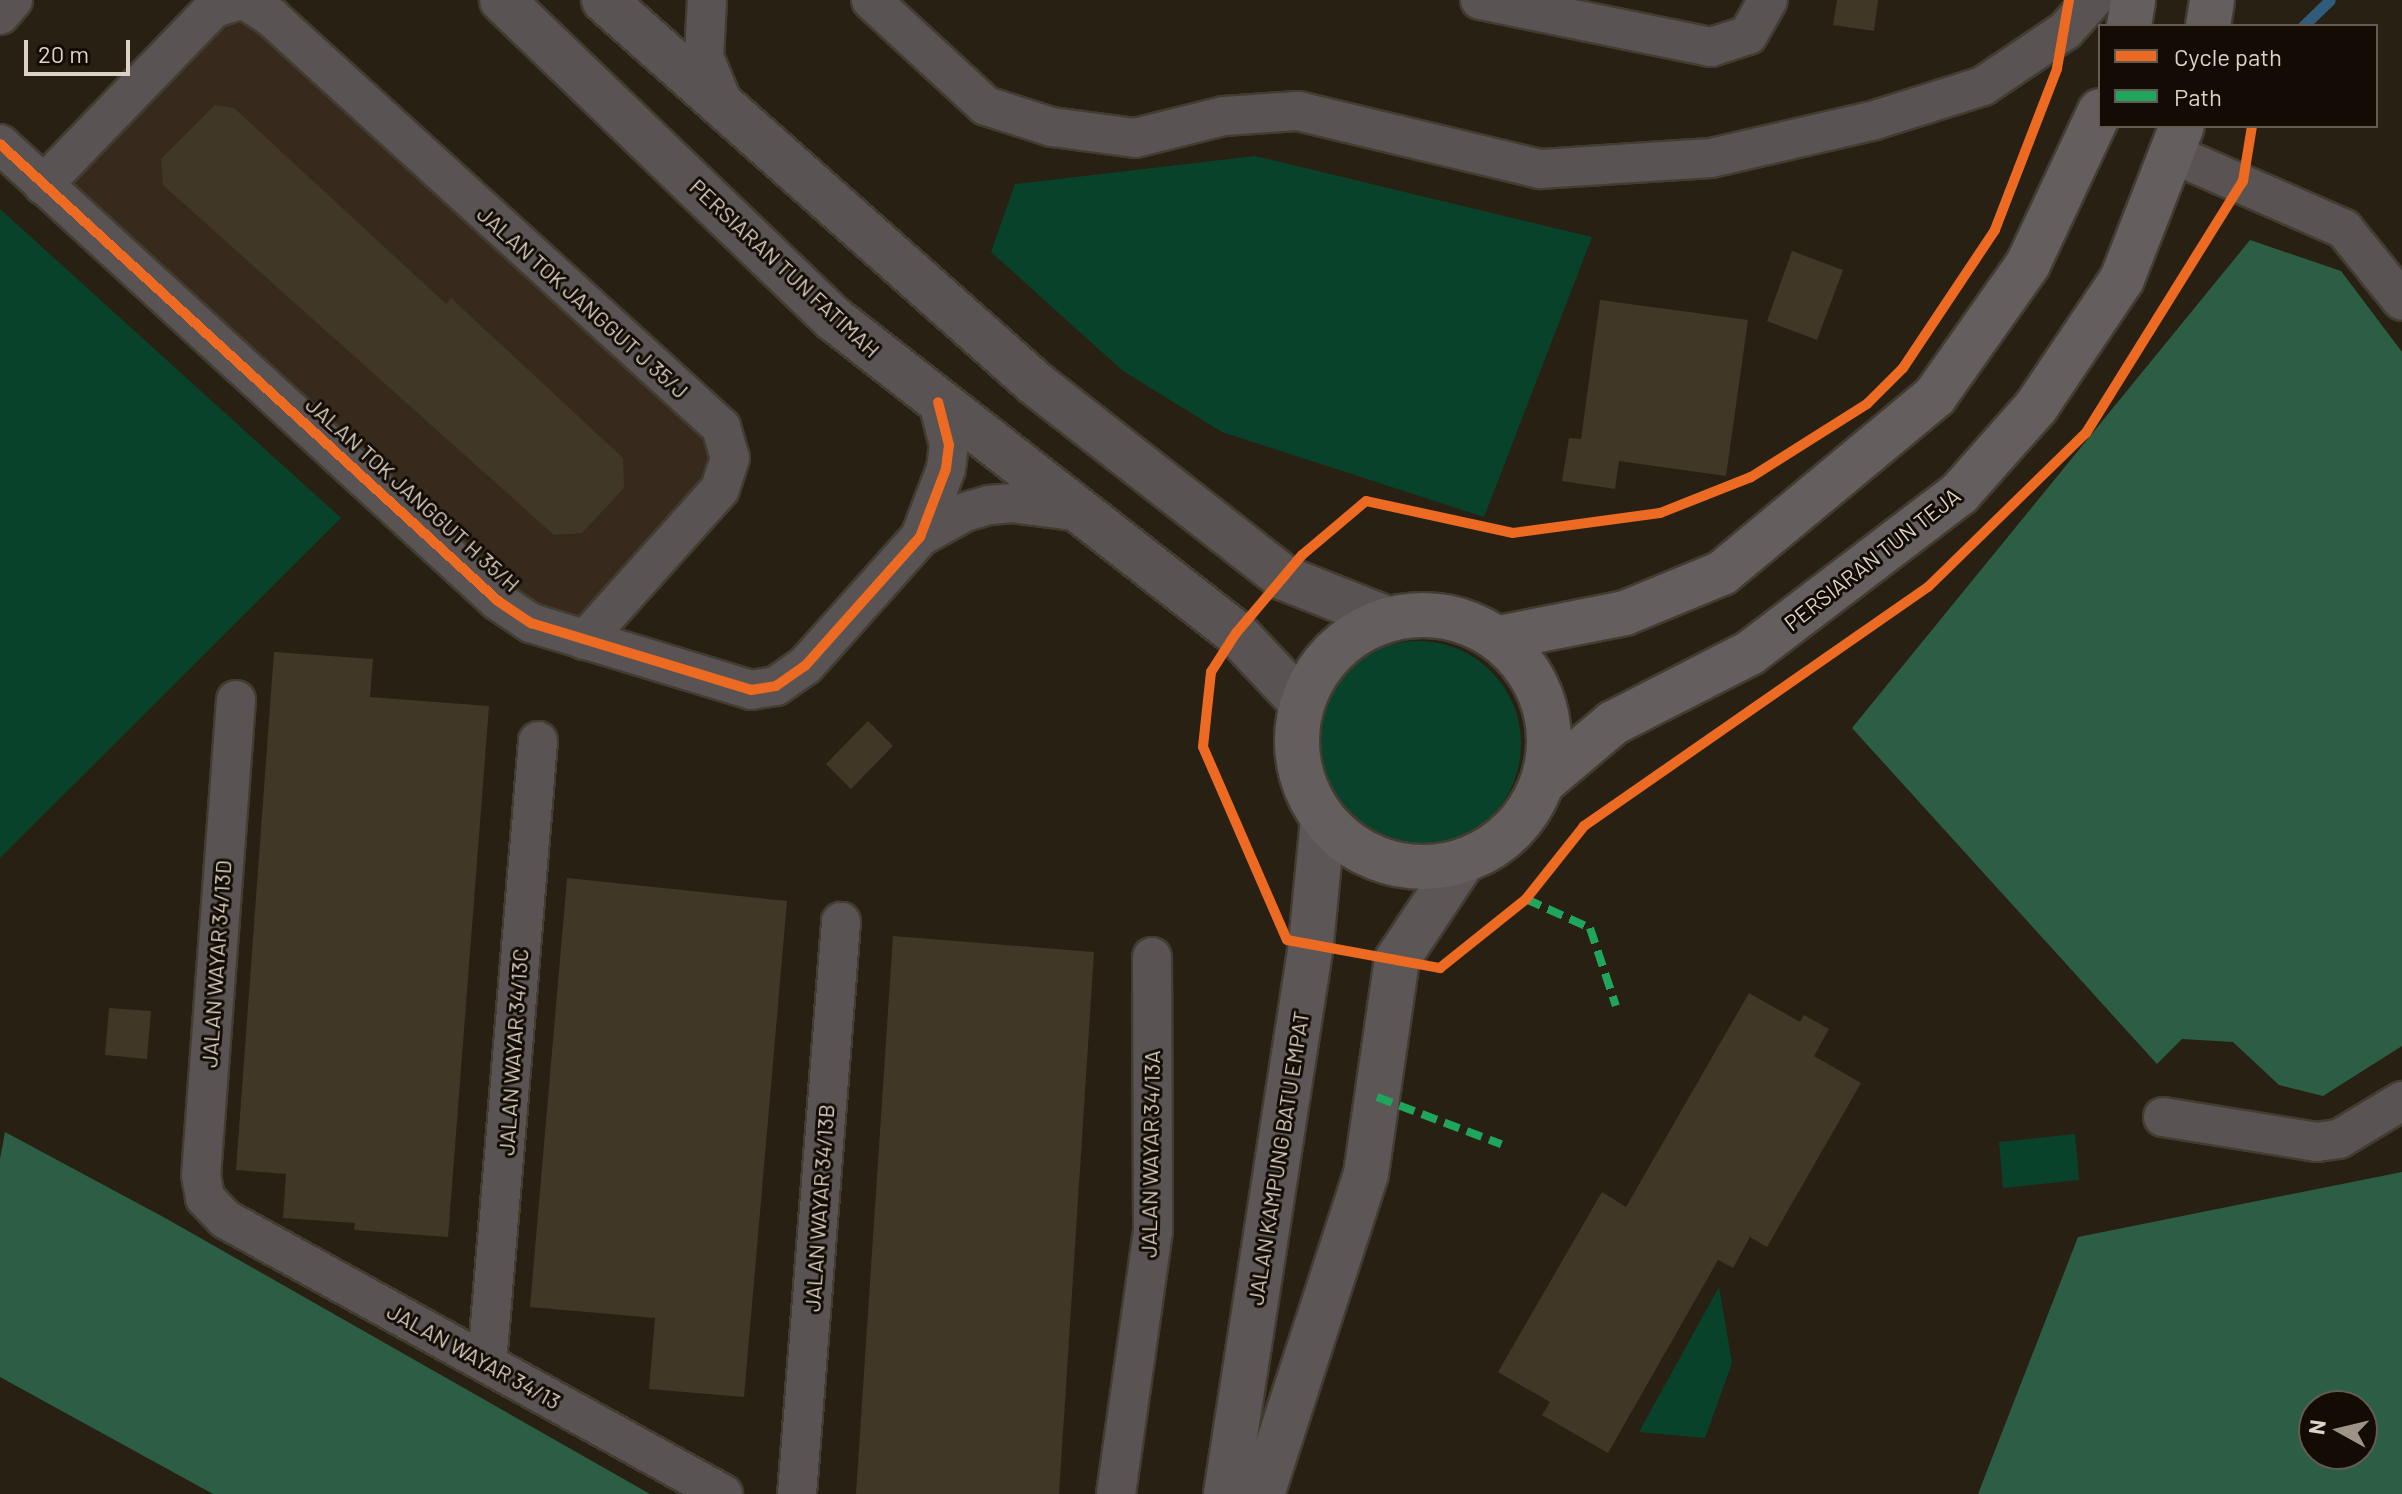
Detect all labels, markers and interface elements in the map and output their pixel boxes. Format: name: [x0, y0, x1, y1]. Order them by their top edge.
scale bar: [28, 24, 134, 74]
legend: [2098, 24, 2378, 128]
text: 20 m: [38, 39, 89, 68]
text: Cycle path: [2174, 42, 2282, 71]
text: Path: [2174, 82, 2222, 111]
street label: PERSIARAN TUN FATIMAH: [685, 173, 885, 363]
street label: JALAN TOK JANGGUT J 35/J: [472, 200, 694, 404]
street label: JALAN TOK JANGGUT H 35/H: [301, 391, 525, 597]
street label: PERSIARAN TUN TEJA: [1779, 482, 1965, 636]
street label: JALAN WAYAR 34/13D: [196, 859, 236, 1069]
street label: JALAN WAYAR 34/13C: [493, 948, 533, 1156]
street label: JALAN KAMPUNG BATU EMPAT: [1242, 1009, 1314, 1307]
street label: JALAN WAYAR 34/13A: [1135, 1050, 1165, 1258]
street label: JALAN WAYAR 34/13B: [799, 1103, 839, 1313]
street label: JALAN WAYAR 34/13: [383, 1297, 565, 1415]
north arrow: [2298, 1390, 2378, 1470]
text: N: [2302, 1418, 2330, 1436]

